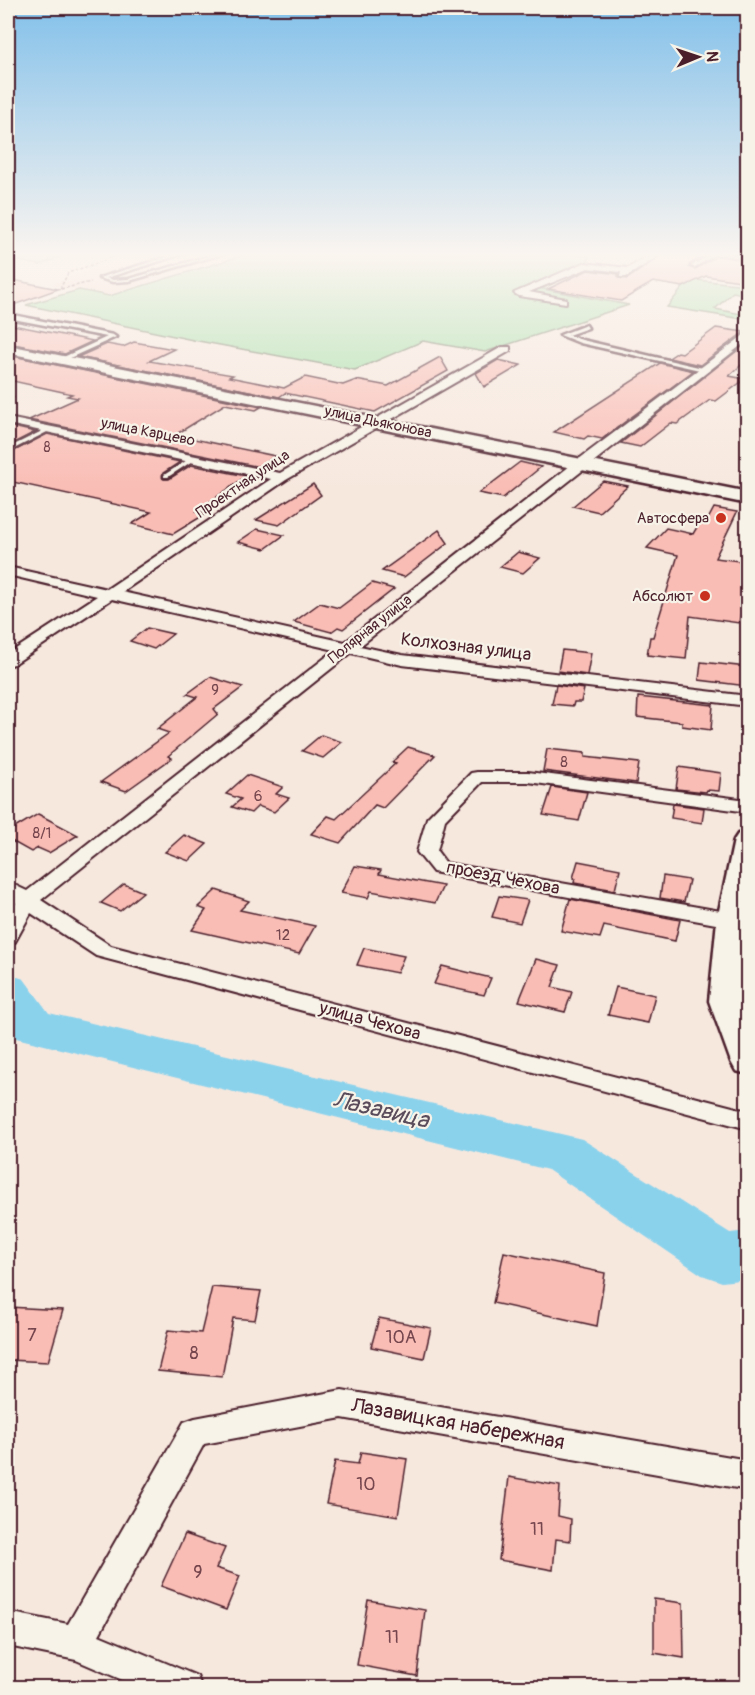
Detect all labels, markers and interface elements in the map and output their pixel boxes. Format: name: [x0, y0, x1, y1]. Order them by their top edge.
north arrow: [668, 27, 728, 87]
text: N: [702, 51, 722, 62]
street label: улица Дьяконова: [322, 401, 433, 443]
street label: улица Карцево: [98, 413, 197, 450]
house number: 8: [43, 439, 51, 456]
street label: Проектная улица: [193, 446, 293, 522]
place label: Автосфера: [637, 509, 709, 528]
marker: Автосфера: [714, 511, 728, 525]
place label: Абсолют: [632, 587, 693, 606]
marker: Абсолют: [698, 589, 712, 603]
street label: Полярная улица: [324, 590, 416, 668]
street label: Колхозная улица: [399, 628, 533, 666]
house number: 9: [211, 681, 219, 700]
house number: 8: [560, 753, 568, 772]
house number: 6: [254, 787, 262, 806]
house number: 8/1: [33, 824, 51, 843]
street label: проезд Чехова: [444, 856, 562, 900]
house number: 12: [276, 926, 290, 945]
street label: улица Чехова: [316, 996, 423, 1046]
water label: Лазавица: [330, 1085, 433, 1135]
house number: 7: [27, 1324, 37, 1347]
house number: 10А: [385, 1326, 417, 1349]
house number: 8: [189, 1342, 199, 1365]
street label: Лазавицкая набережная: [348, 1392, 567, 1456]
house number: 10: [356, 1473, 376, 1496]
house number: 11: [530, 1518, 544, 1541]
house number: 9: [193, 1561, 203, 1584]
house number: 11: [385, 1626, 399, 1649]

